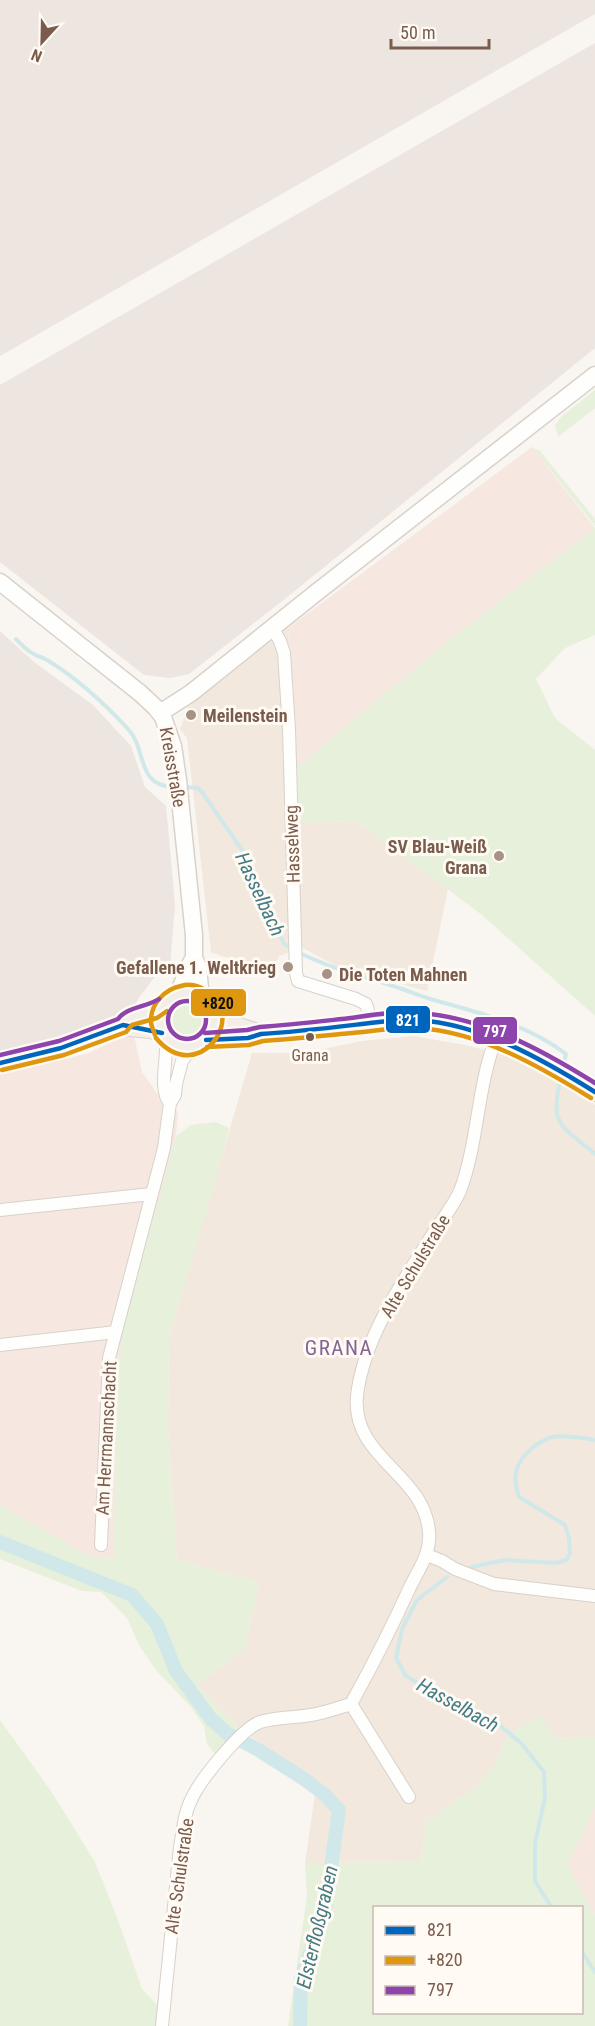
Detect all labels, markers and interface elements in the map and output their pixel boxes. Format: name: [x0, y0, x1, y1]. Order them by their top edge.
north arrow: [12, 12, 72, 72]
scale bar: [391, 12, 488, 50]
text: 50 m: [400, 22, 435, 43]
text: N: [28, 45, 45, 66]
place label: Meilenstein: [203, 705, 288, 726]
marker: Meilenstein: [184, 708, 198, 722]
street label: Kreisstraße: [156, 725, 190, 809]
street label: Hasselweg: [280, 805, 304, 883]
place label: SV Blau-Weiß Grana: [388, 836, 487, 878]
water label: Hasselbach: [230, 848, 290, 940]
marker: SV Blau-Weiß Grana: [492, 849, 506, 863]
place label: Gefallene 1. Weltkrieg: [116, 957, 276, 978]
marker: Gefallene 1. Weltkrieg: [281, 960, 295, 974]
place label: Die Toten Mahnen: [339, 964, 467, 985]
marker: Die Toten Mahnen: [320, 967, 334, 981]
line badge: +820: [190, 988, 247, 1017]
text: +820: [202, 994, 234, 1013]
line badge: 821: [385, 1005, 431, 1034]
text: 821: [396, 1011, 420, 1030]
line badge: 797: [472, 1016, 518, 1045]
text: 797: [483, 1022, 507, 1041]
marker: Grana: [304, 1031, 316, 1043]
place label: Grana: [291, 1046, 329, 1065]
street label: Alte Schulstraße: [376, 1211, 454, 1321]
district label: GRANA: [305, 1336, 373, 1360]
street label: Am Herrmannschacht: [91, 1360, 121, 1516]
water label: Hasselbach: [413, 1673, 503, 1737]
street label: Alte Schulstraße: [160, 1817, 198, 1935]
water label: Elsterfloßgraben: [291, 1863, 343, 1991]
legend: [373, 1906, 583, 2014]
text: 821: [427, 1919, 454, 1940]
text: +820: [427, 1949, 463, 1970]
text: 797: [427, 1979, 454, 2000]

